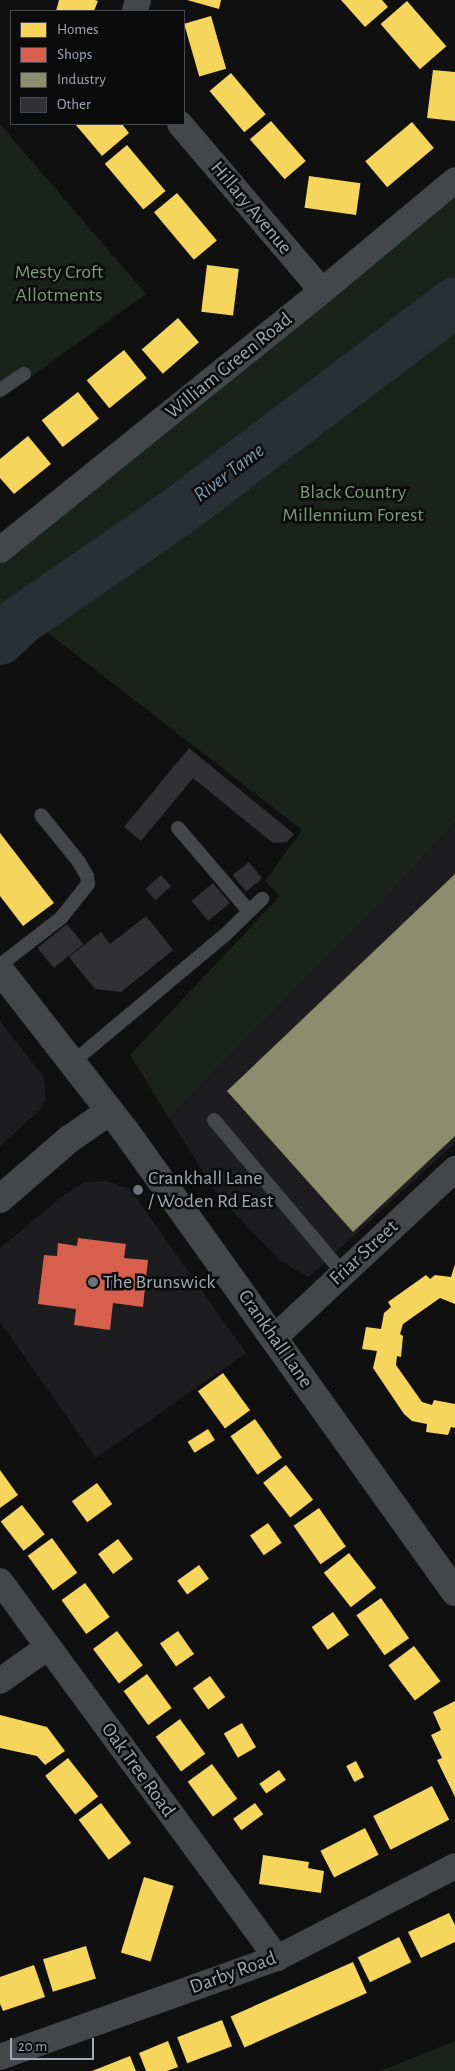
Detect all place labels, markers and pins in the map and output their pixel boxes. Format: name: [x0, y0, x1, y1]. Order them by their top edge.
place label: Crankhall Lane / Woden Rd East: [148, 1166, 273, 1213]
marker: Crankhall Lane / Woden Rd East: [132, 1184, 144, 1196]
place label: The Brunswick: [103, 1270, 215, 1294]
marker: The Brunswick: [87, 1276, 99, 1288]

